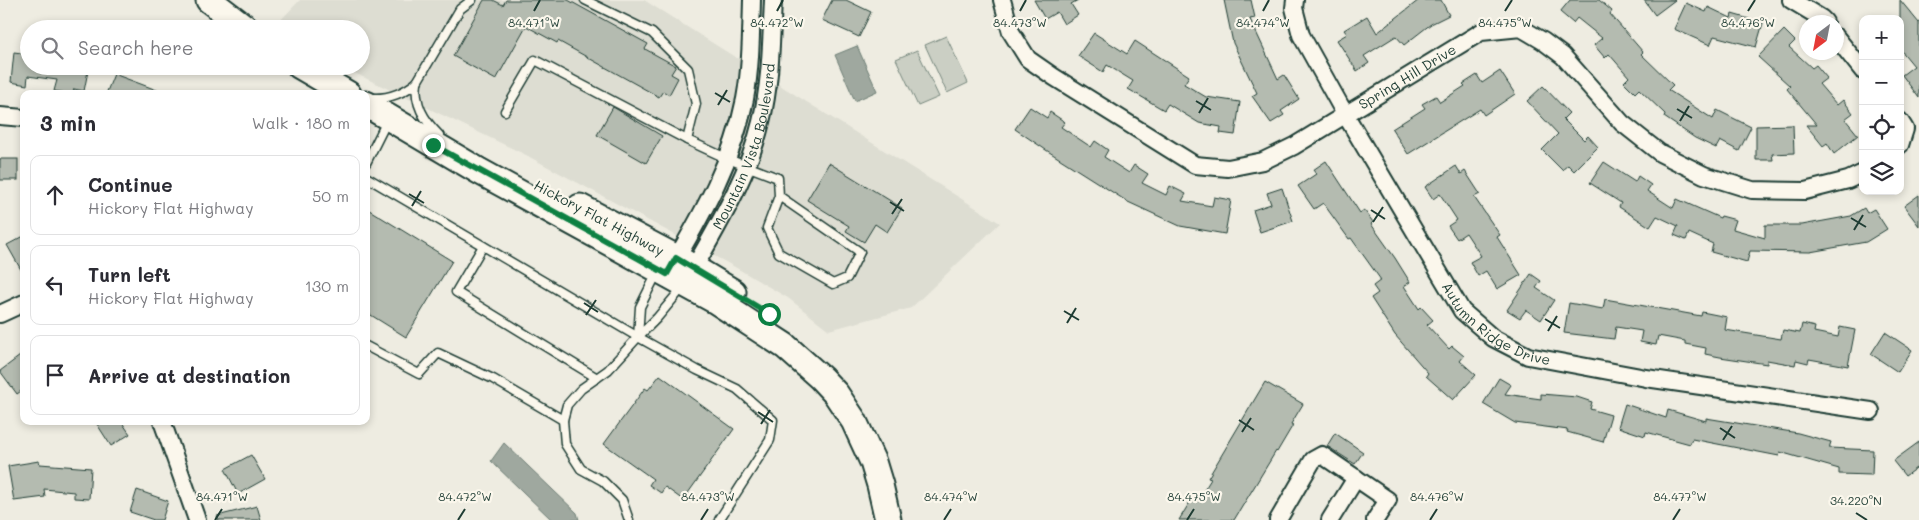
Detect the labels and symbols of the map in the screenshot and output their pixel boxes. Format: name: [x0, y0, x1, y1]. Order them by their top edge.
text: 84.471°W: [508, 14, 560, 30]
text: 84.472°W: [750, 14, 804, 30]
text: 84.473°W: [993, 14, 1047, 30]
text: 84.474°W: [1236, 14, 1290, 30]
text: 84.475°W: [1478, 14, 1532, 30]
text: 84.476°W: [1721, 14, 1775, 30]
north arrow: [1799, 15, 1844, 60]
street label: Spring Hill Drive: [1355, 39, 1459, 113]
street label: Mountain Vista Boulevard: [708, 63, 779, 233]
route end: [422, 134, 445, 157]
street label: Hickory Flat Highway: [531, 175, 668, 260]
street label: Autumn Ridge Drive: [1438, 278, 1552, 369]
route start: [758, 303, 781, 326]
text: 84.471°W: [196, 488, 248, 504]
text: 84.472°W: [438, 488, 492, 504]
text: 84.473°W: [681, 488, 735, 504]
text: 84.474°W: [924, 488, 978, 504]
text: 84.475°W: [1167, 488, 1221, 504]
text: 84.476°W: [1410, 488, 1464, 504]
text: 84.477°W: [1653, 488, 1707, 504]
text: 34.220°N: [1830, 492, 1882, 508]

